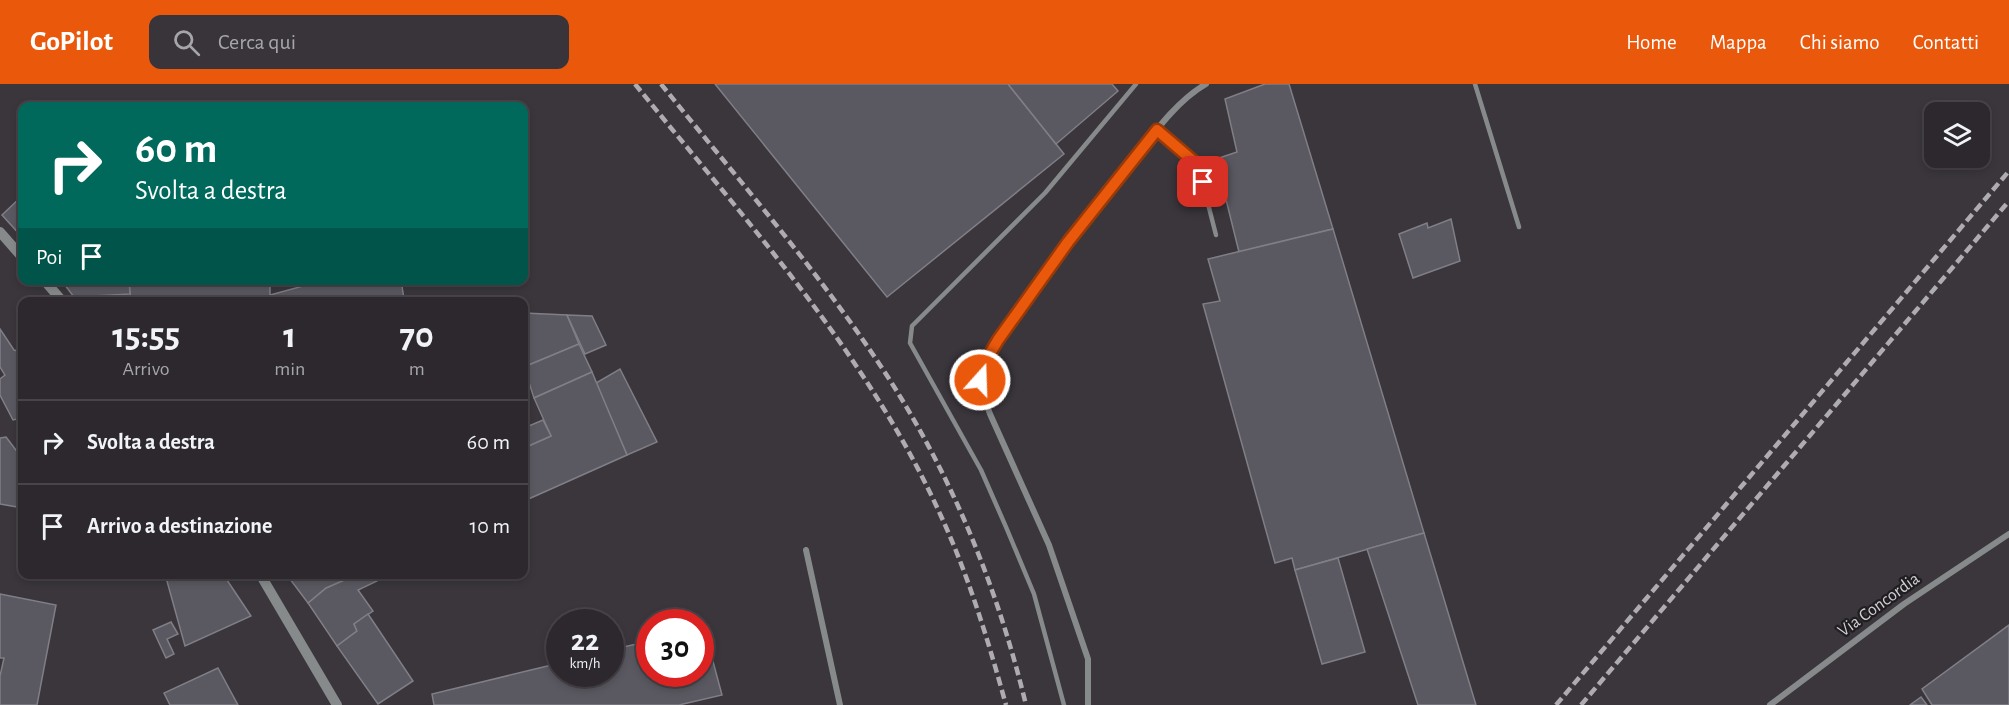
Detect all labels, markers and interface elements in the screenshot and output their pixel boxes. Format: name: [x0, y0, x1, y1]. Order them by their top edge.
search box: [149, 15, 569, 69]
icon: search: [170, 26, 203, 59]
text: GoPilot: [30, 28, 113, 56]
text: Cerca qui: [218, 31, 296, 53]
text: Home: [1626, 32, 1677, 53]
text: Mappa: [1710, 32, 1767, 53]
text: Chi siamo: [1800, 32, 1880, 53]
text: Contatti: [1913, 32, 1979, 53]
map controls: [1924, 102, 1990, 168]
button: layers: [1924, 102, 1990, 168]
icon: right: [36, 126, 114, 204]
text: 60 m: [135, 128, 217, 170]
pin: [1177, 156, 1228, 207]
icon: arrive: [1186, 165, 1219, 198]
text: Svolta a destra: [135, 177, 287, 204]
icon: arrive: [75, 240, 108, 273]
text: Poi: [36, 246, 63, 268]
text: 15:55: [112, 318, 180, 354]
text: 1: [283, 318, 296, 354]
text: 70: [400, 318, 434, 354]
position arrow: [948, 348, 1012, 412]
text: Arrivo: [123, 359, 170, 379]
text: min: [274, 359, 305, 379]
text: m: [409, 359, 425, 379]
icon: right: [36, 426, 69, 459]
text: Svolta a destra: [87, 431, 215, 453]
text: 60 m: [467, 431, 510, 453]
icon: arrive: [36, 510, 69, 543]
text: Arrivo a destinazione: [87, 515, 272, 537]
text: 10 m: [470, 515, 510, 537]
street label: Via Concordia: [1835, 569, 1923, 641]
speed limit sign: 30: [636, 609, 714, 687]
text: 22: [571, 626, 599, 656]
text: km/h: [570, 656, 600, 671]

